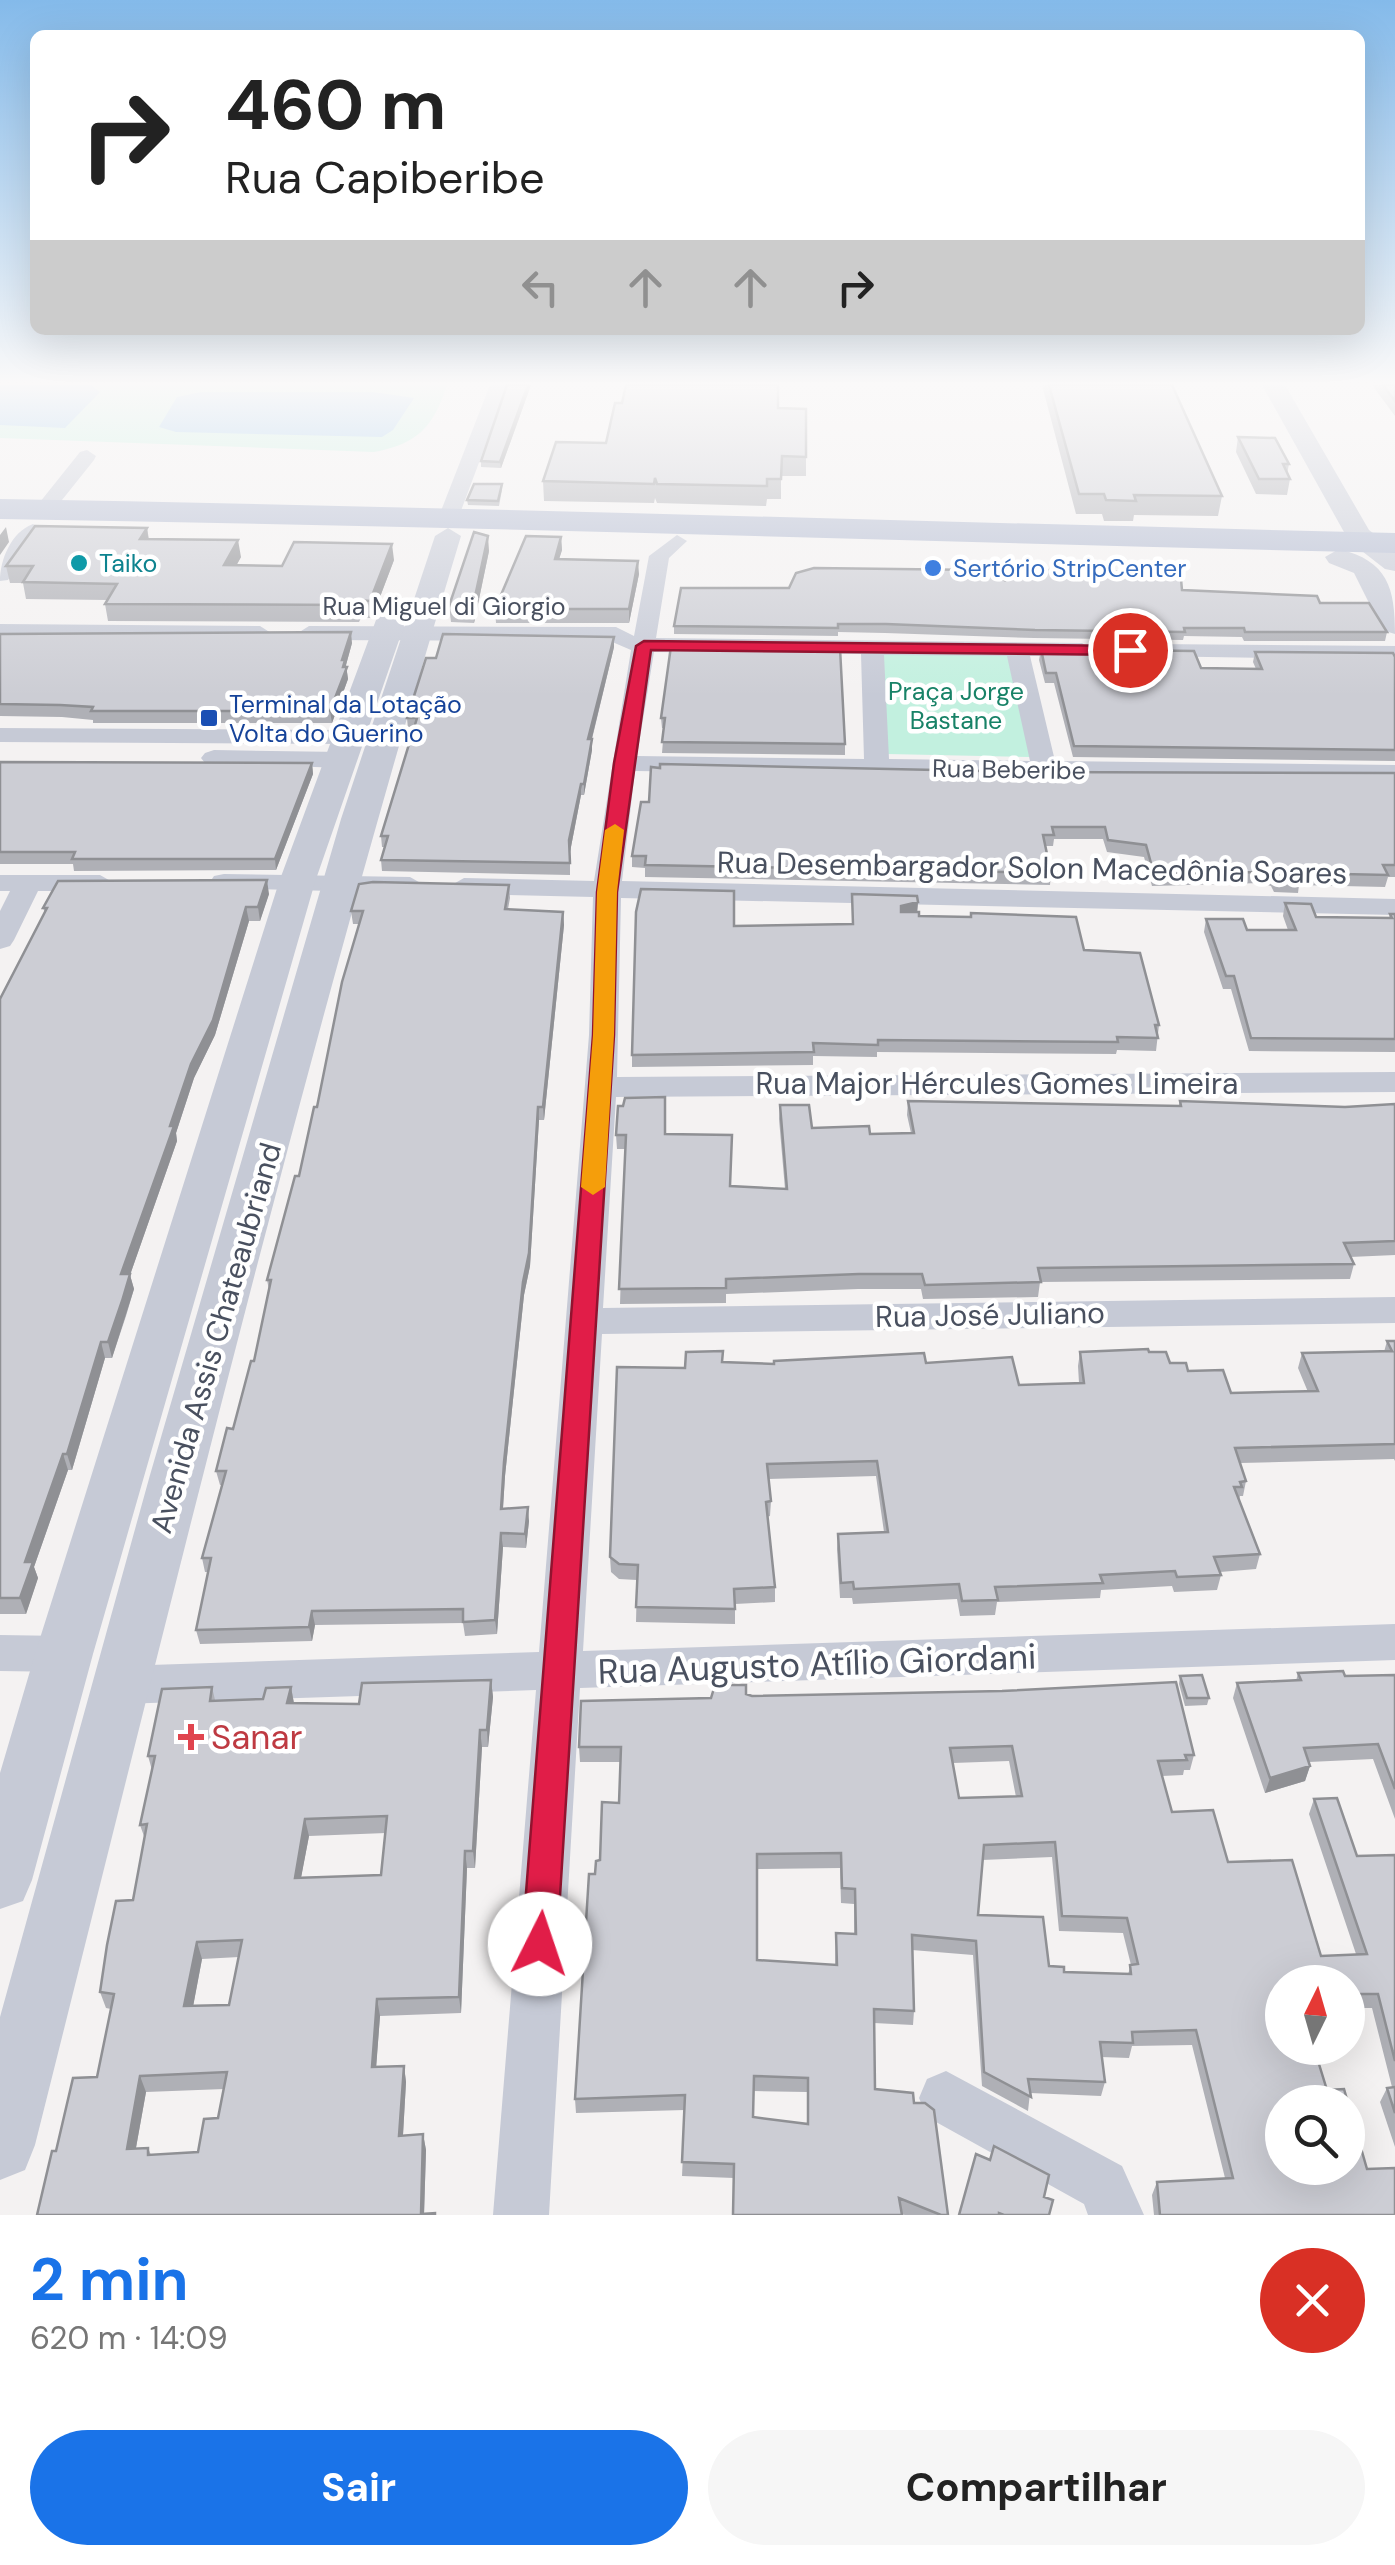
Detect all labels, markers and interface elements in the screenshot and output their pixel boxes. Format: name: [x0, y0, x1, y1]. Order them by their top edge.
text: 460 m: [225, 60, 446, 151]
icon: right: [60, 70, 190, 200]
text: Rua Capiberibe: [225, 148, 545, 207]
icon: left: [513, 260, 568, 315]
icon: ahead: [618, 260, 673, 315]
icon: ahead: [723, 260, 778, 315]
icon: right: [828, 260, 883, 315]
place label: Taiko: [99, 547, 157, 580]
marker: Taiko: [68, 552, 90, 574]
place label: Sertório StripCenter: [953, 552, 1187, 585]
marker: Sertório StripCenter: [922, 557, 944, 579]
street label: Rua Miguel di Giorgio: [323, 590, 565, 623]
pin: [1088, 608, 1173, 693]
icon: arrive: [1103, 623, 1158, 678]
park label: Praça Jorge Bastane: [888, 675, 1024, 737]
place label: Terminal da Lotação Volta do Guerino: [229, 688, 462, 750]
marker: Terminal da Lotação Volta do Guerino: [198, 707, 220, 729]
street label: Rua Beberibe: [932, 752, 1086, 787]
street label: Rua Desembargador Solon Macedônia Soares: [716, 843, 1348, 892]
street label: Rua Major Hércules Gomes Limeira: [756, 1064, 1238, 1103]
street label: Avenida Assis Chateaubriand: [141, 1138, 290, 1538]
street label: Rua José Juliano: [875, 1293, 1105, 1336]
street label: Rua Augusto Atílio Giordani: [597, 1633, 1037, 1695]
place label: Sanar: [211, 1714, 302, 1760]
marker: Sanar: [180, 1726, 202, 1748]
position arrow: [488, 1892, 592, 1996]
north arrow: [1265, 1965, 1365, 2065]
map controls: [1265, 1965, 1365, 2185]
button: search: [1265, 2085, 1365, 2185]
text: 2 min: [30, 2240, 189, 2319]
button: close: [1260, 2248, 1365, 2353]
text: 620 m · 14:09: [30, 2317, 228, 2359]
button: Sair: [30, 2430, 688, 2545]
button: Compartilhar: [708, 2430, 1365, 2545]

